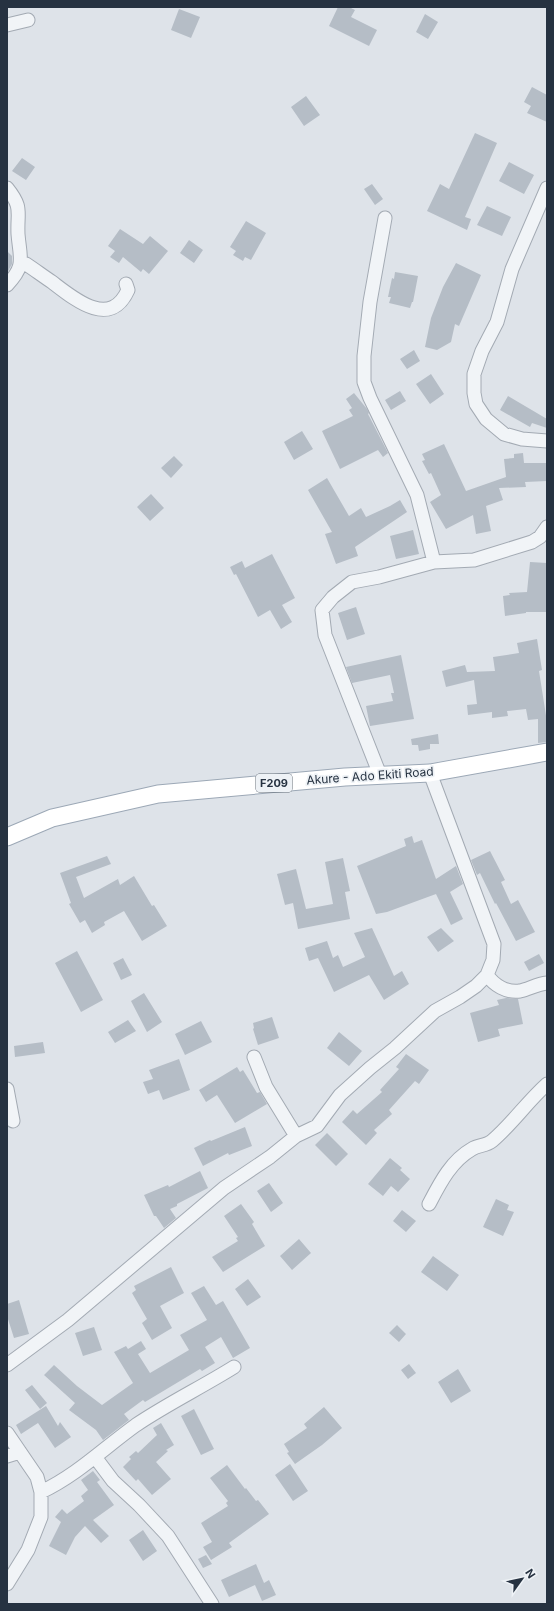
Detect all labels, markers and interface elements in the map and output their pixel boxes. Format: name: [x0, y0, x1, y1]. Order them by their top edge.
street label: Akure - Ado Ekiti Road: [306, 764, 434, 787]
road number: F209: [256, 774, 292, 792]
north arrow: [502, 1559, 542, 1599]
text: N: [522, 1566, 539, 1581]

